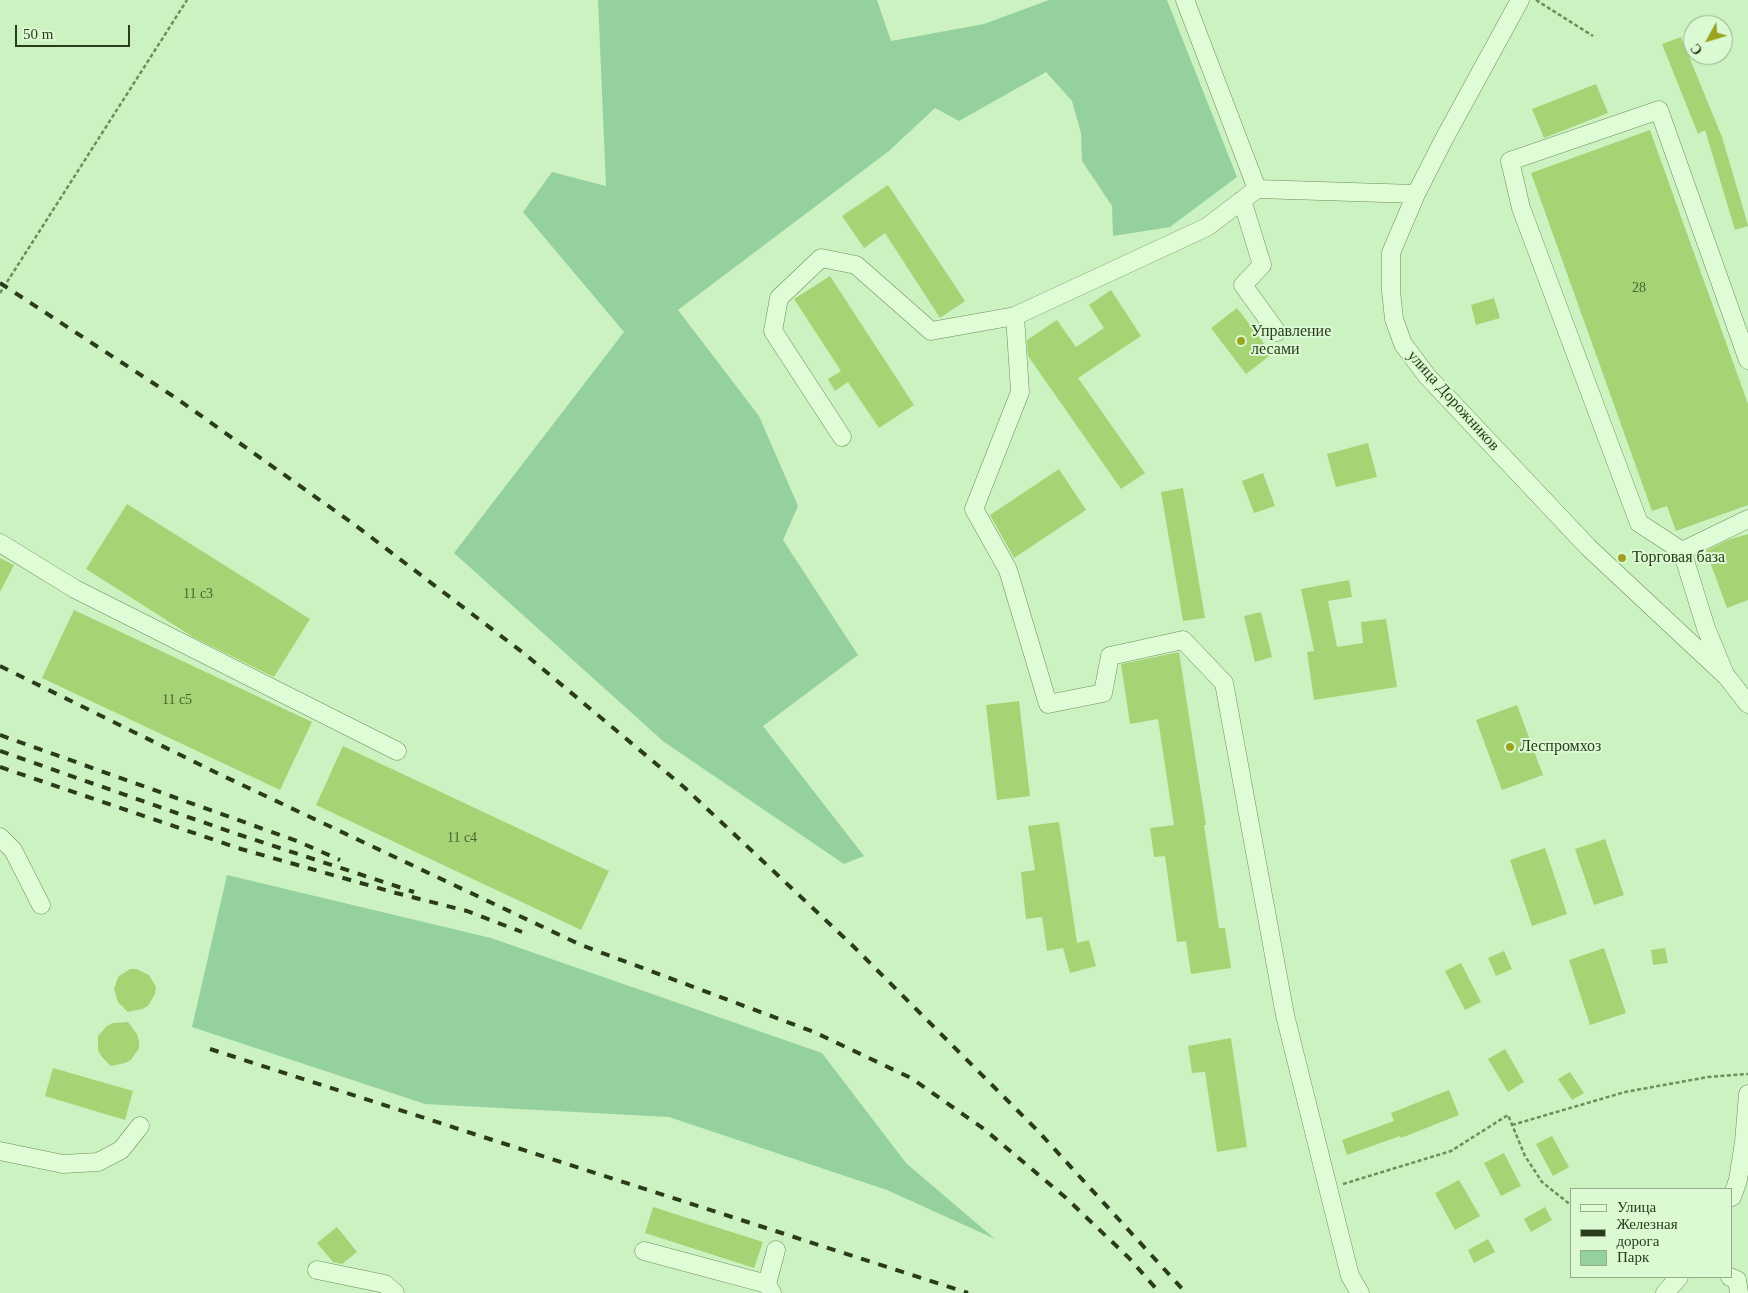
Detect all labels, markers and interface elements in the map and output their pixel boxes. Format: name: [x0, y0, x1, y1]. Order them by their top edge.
scale bar: [18, 15, 132, 47]
north arrow: [1683, 15, 1733, 65]
text: 50 m: [23, 26, 53, 42]
text: С: [1688, 40, 1706, 58]
house number: 28: [1632, 280, 1646, 296]
place label: Управление лесами: [1251, 322, 1331, 360]
marker: Управление лесами: [1235, 335, 1247, 347]
street label: улица Дорожников: [1403, 347, 1503, 455]
place label: Торговая база: [1632, 548, 1725, 568]
marker: Торговая база: [1616, 552, 1628, 564]
house number: 11 с3: [183, 586, 213, 602]
house number: 11 с5: [162, 692, 192, 708]
place label: Леспромхоз: [1520, 737, 1601, 757]
marker: Леспромхоз: [1504, 741, 1516, 753]
house number: 11 с4: [447, 830, 477, 846]
legend: [1570, 1188, 1733, 1278]
text: Улица: [1617, 1199, 1656, 1215]
text: Железная дорога: [1616, 1216, 1678, 1249]
text: Парк: [1617, 1249, 1649, 1265]

